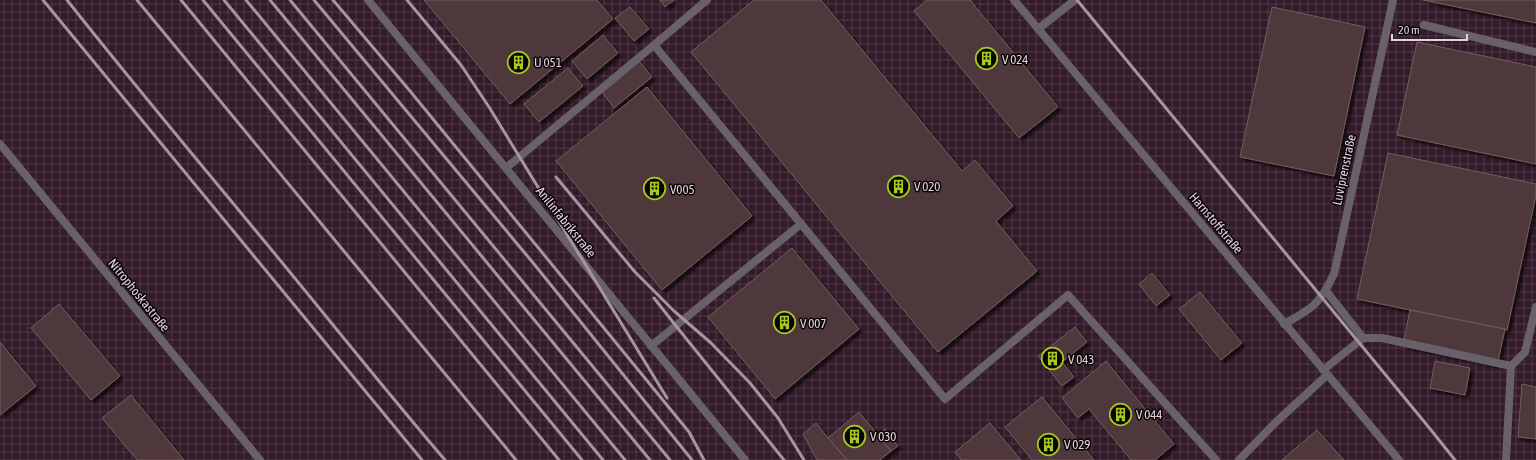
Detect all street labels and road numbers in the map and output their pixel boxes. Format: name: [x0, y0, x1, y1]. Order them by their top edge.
street label: Luviprenstraße: [1329, 133, 1359, 207]
street label: Anilinfabrikstraße: [533, 184, 599, 260]
street label: Harnstoffstraße: [1186, 189, 1246, 257]
street label: Nitrophoskastraße: [105, 256, 173, 334]

